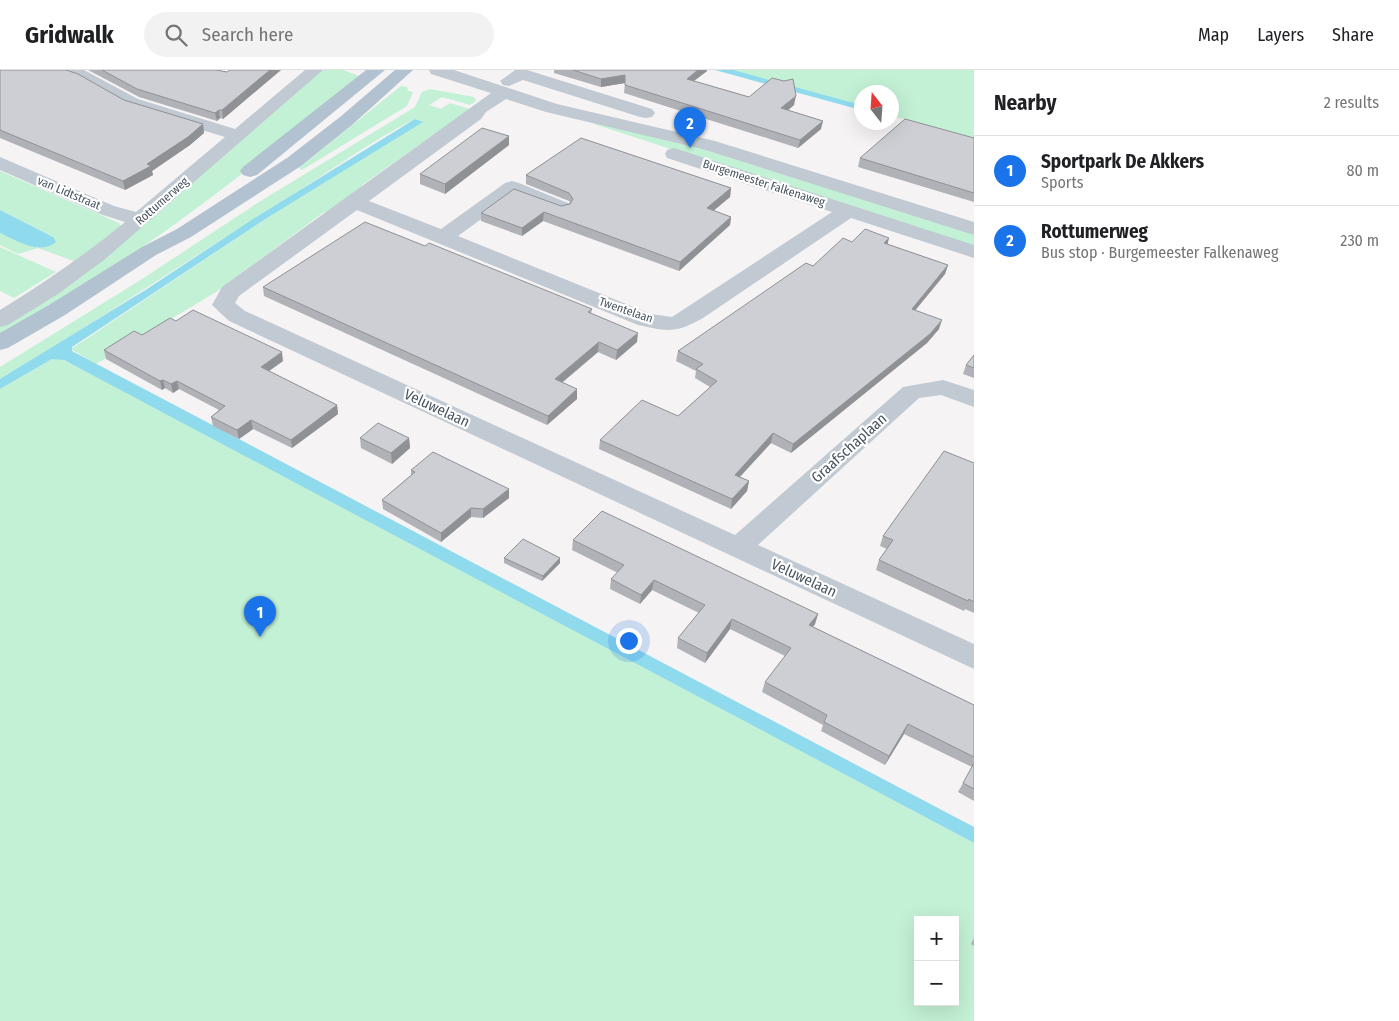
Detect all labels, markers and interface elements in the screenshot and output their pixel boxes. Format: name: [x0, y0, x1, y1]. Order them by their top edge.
search box: [144, 12, 494, 57]
text: Gridwalk: [25, 21, 114, 49]
icon: search: [162, 21, 190, 49]
text: Search here: [202, 23, 293, 46]
text: Map: [1198, 24, 1229, 46]
text: Layers: [1257, 24, 1304, 46]
text: Share: [1332, 24, 1374, 46]
north arrow: [854, 85, 899, 130]
text: Nearby: [994, 90, 1056, 116]
text: 2 results: [1324, 93, 1379, 112]
pin: 2: [674, 107, 706, 148]
text: Sportpark De Akkers: [1041, 150, 1204, 173]
street label: Burgemeester Falkenaweg: [701, 157, 827, 209]
text: 1: [1007, 161, 1013, 180]
text: 80 m: [1347, 161, 1379, 180]
street label: van Lidtstraat: [35, 173, 103, 213]
text: Sports: [1041, 173, 1084, 192]
street label: Rottumerweg: [133, 174, 192, 228]
text: Rottumerweg: [1041, 220, 1148, 243]
text: 2: [1006, 231, 1014, 250]
text: 230 m: [1340, 231, 1379, 250]
text: Bus stop · Burgemeester Falkenaweg: [1041, 243, 1278, 262]
street label: Twentelaan: [597, 294, 655, 326]
street label: Veluwelaan: [401, 385, 473, 431]
street label: Graafschaplaan: [808, 410, 890, 486]
street label: Veluwelaan: [768, 555, 840, 601]
pin: 1: [244, 596, 276, 637]
your location: [616, 628, 642, 654]
map controls: [914, 916, 959, 1006]
button: +: [914, 916, 959, 961]
button: −: [914, 961, 959, 1006]

